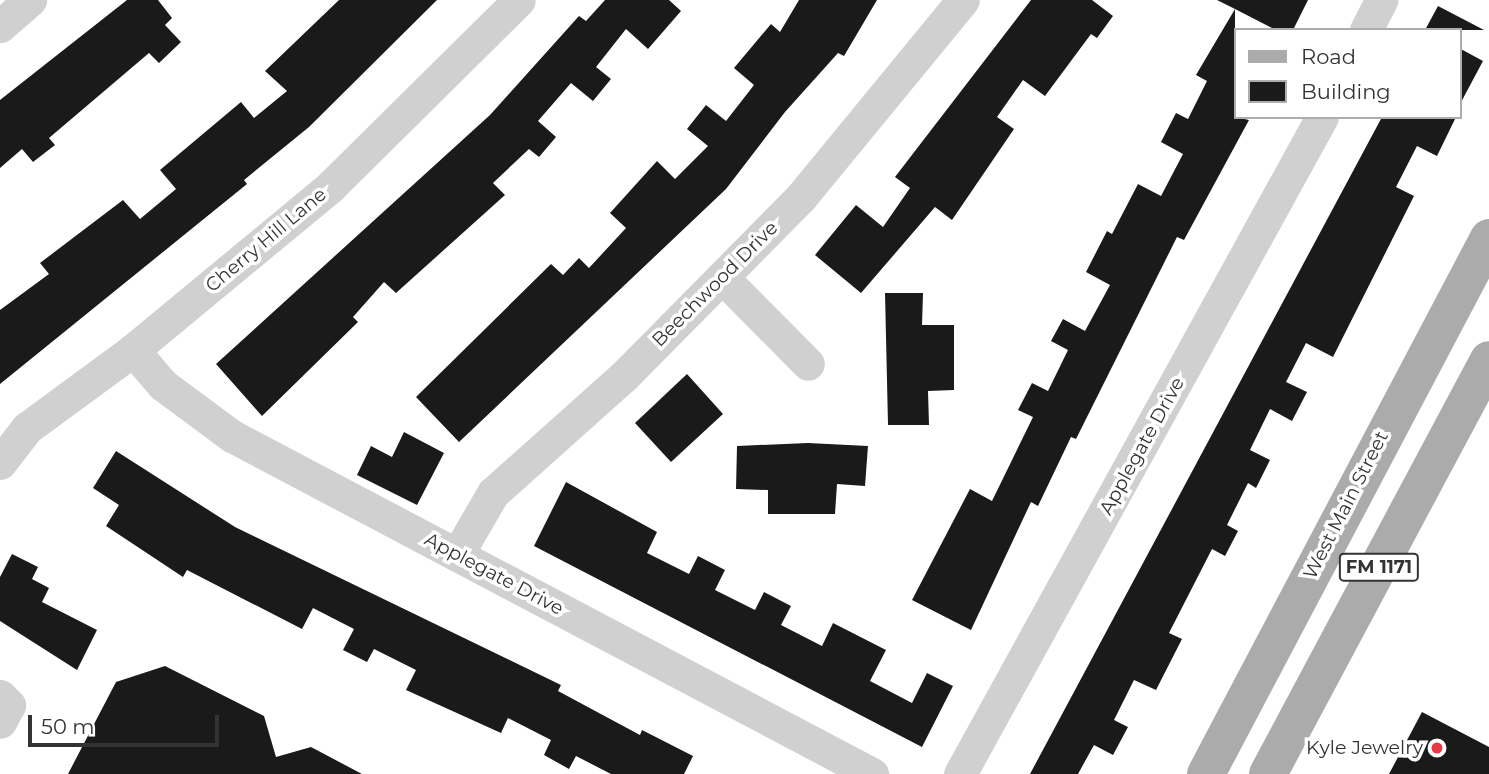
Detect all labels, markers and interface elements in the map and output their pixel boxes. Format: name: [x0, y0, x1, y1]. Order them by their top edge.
legend: [1234, 28, 1461, 119]
text: Road: [1301, 44, 1356, 69]
text: Building: [1301, 79, 1391, 104]
street label: Cherry Hill Lane: [201, 183, 331, 297]
street label: Beechwood Drive: [647, 216, 783, 352]
street label: Applegate Drive: [1095, 373, 1189, 519]
street label: West Main Street: [1299, 427, 1393, 583]
street label: Applegate Drive: [421, 528, 567, 620]
road number: FM 1171: [1339, 552, 1419, 582]
scale bar: [32, 700, 222, 744]
text: 50 m: [41, 714, 95, 739]
place label: Kyle Jewelry: [1306, 737, 1423, 759]
marker: Kyle Jewelry: [1429, 740, 1445, 756]

